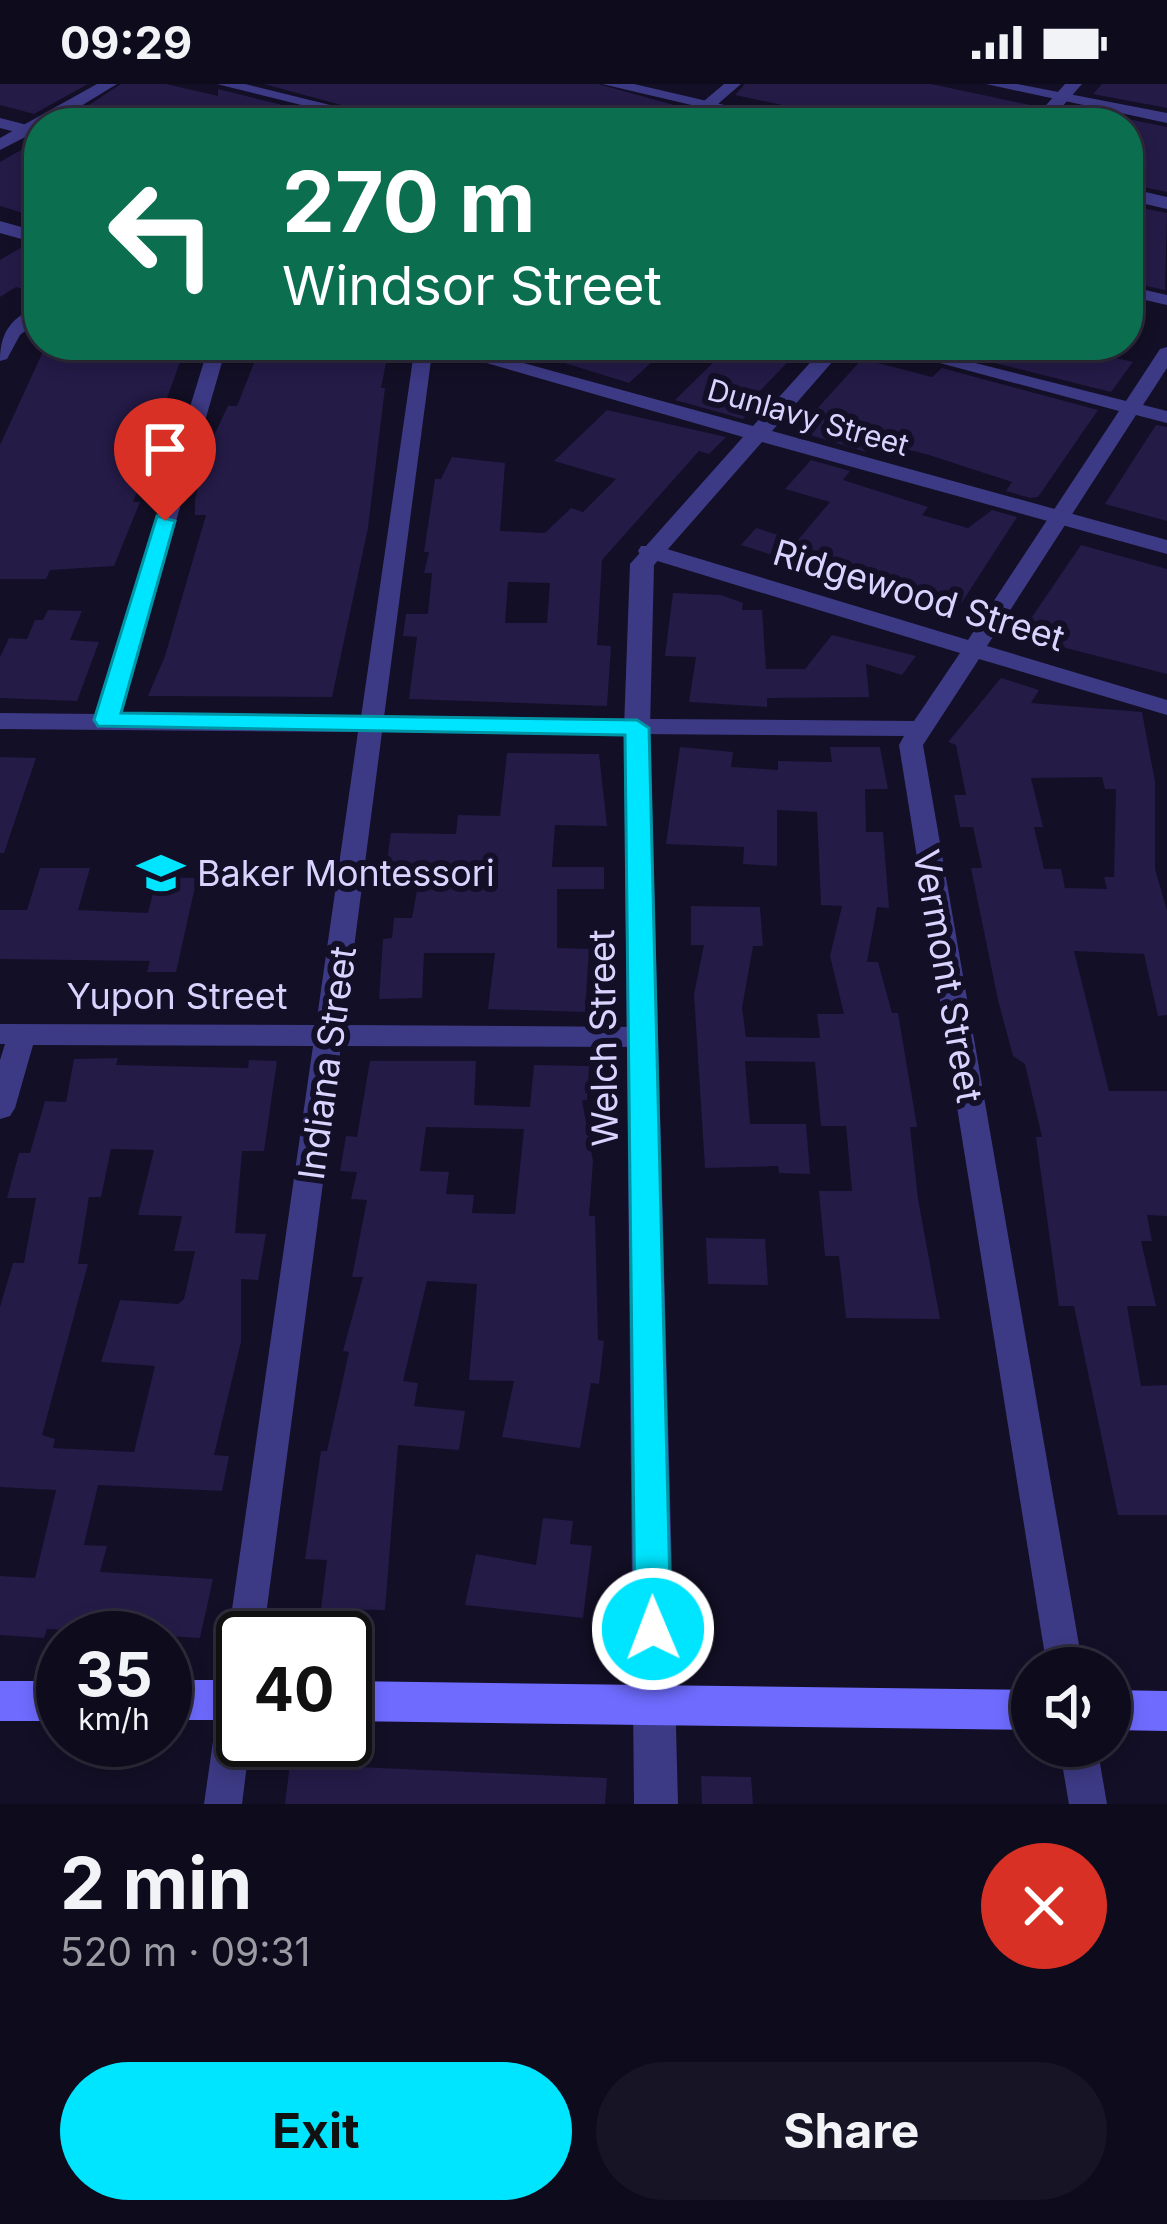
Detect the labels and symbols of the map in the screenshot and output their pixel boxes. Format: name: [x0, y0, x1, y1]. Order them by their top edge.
street label: Dunlavy Street: [704, 371, 913, 463]
pin: [114, 398, 216, 521]
street label: Ridgewood Street: [768, 530, 1070, 660]
street label: Vermont Street: [904, 846, 992, 1106]
school or university icon: Baker Montessori: [136, 848, 186, 898]
place label: Baker Montessori: [197, 851, 495, 895]
street label: Welch Street: [579, 929, 627, 1147]
street label: Indiana Street: [289, 943, 365, 1182]
street label: Yupon Street: [67, 974, 288, 1018]
position arrow: [590, 1566, 716, 1692]
speed limit sign: 40: [216, 1611, 372, 1767]

